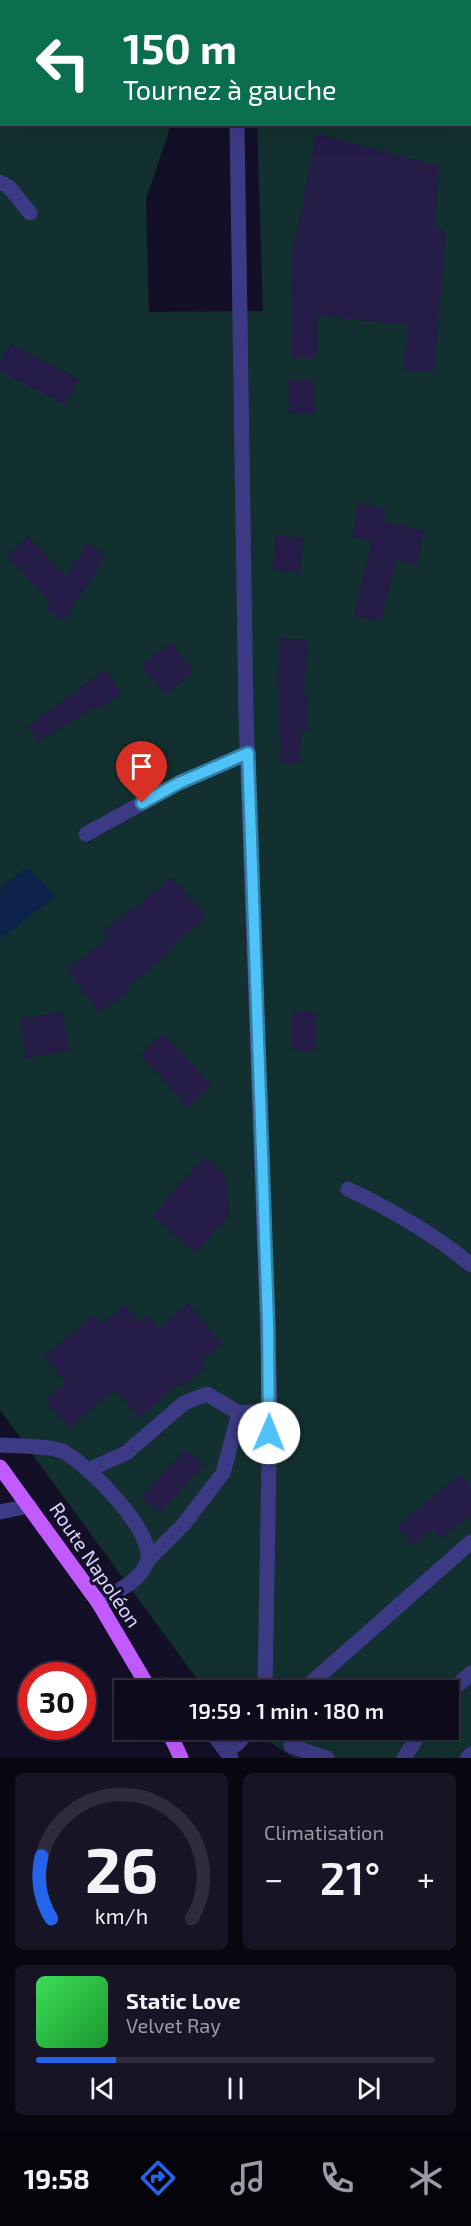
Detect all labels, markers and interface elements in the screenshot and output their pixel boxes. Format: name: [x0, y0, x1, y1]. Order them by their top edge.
text: 150 m: [123, 22, 237, 72]
icon: left: [24, 24, 102, 102]
text: Tournez à gauche: [123, 73, 337, 105]
pin: [116, 741, 167, 803]
icon: arrive: [125, 750, 158, 783]
position arrow: [237, 1401, 301, 1465]
street label: Route Napoléon: [45, 1497, 146, 1631]
speed limit sign: 30: [18, 1662, 96, 1740]
text: 19:59 · 1 min · 180 m: [189, 1697, 384, 1723]
text: Climatisation: [264, 1820, 384, 1844]
text: 26: [85, 1831, 158, 1906]
text: 21°: [320, 1850, 380, 1904]
text: −: [264, 1858, 283, 1898]
text: +: [417, 1858, 435, 1898]
text: km/h: [95, 1903, 148, 1928]
text: Static Love: [126, 1987, 241, 2013]
text: Velvet Ray: [126, 2013, 221, 2037]
icon: previous: [86, 2072, 119, 2105]
icon: pause: [219, 2072, 252, 2105]
icon: next: [352, 2072, 385, 2105]
icon: directions: [137, 2157, 179, 2199]
icon: music: [227, 2157, 269, 2199]
icon: phone: [316, 2157, 358, 2199]
icon: climate: [405, 2157, 447, 2199]
text: 19:58: [24, 2162, 90, 2194]

